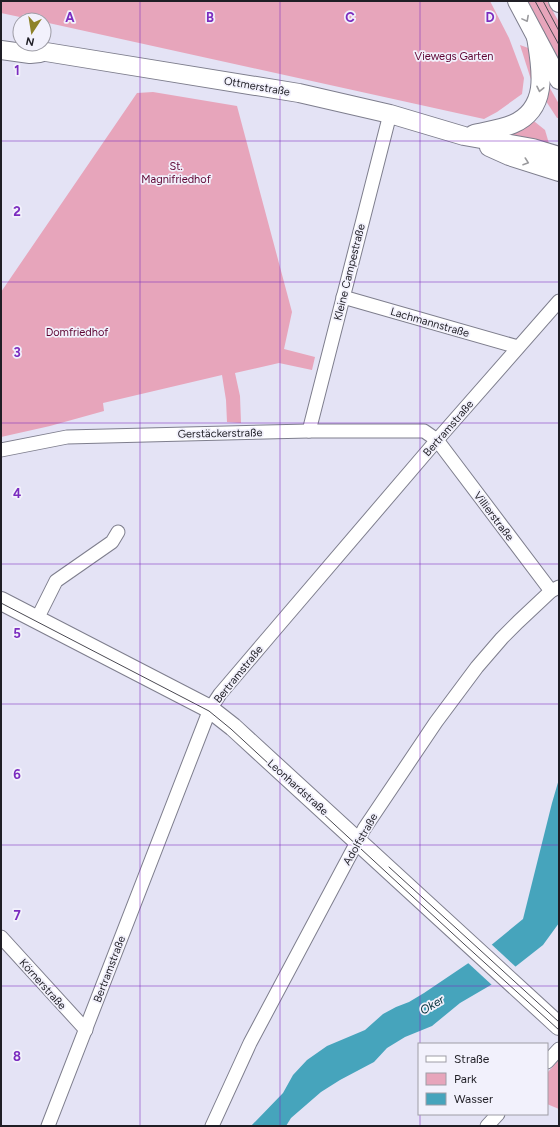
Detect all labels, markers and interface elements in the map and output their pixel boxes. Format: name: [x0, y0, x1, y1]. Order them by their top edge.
text: A: [65, 10, 75, 25]
text: B: [206, 10, 214, 25]
text: C: [345, 10, 355, 25]
text: D: [485, 10, 495, 25]
north arrow: [12, 12, 52, 52]
one-way arrow: [521, 15, 529, 22]
text: N: [25, 34, 36, 49]
park label: Viewegs Garten: [415, 50, 493, 63]
text: 1: [14, 63, 20, 78]
street label: Ottmerstraße: [223, 74, 291, 99]
one-way arrow: [536, 86, 544, 92]
one-way arrow: [523, 157, 530, 165]
park label: St. Magnifriedhof: [141, 160, 212, 186]
text: 2: [13, 204, 21, 219]
street label: Kleine Campestraße: [331, 223, 368, 322]
street label: Lachmannstraße: [389, 305, 471, 340]
park label: Domfriedhof: [46, 326, 109, 339]
text: 3: [13, 345, 21, 360]
street label: Bertramstraße: [420, 398, 476, 459]
street label: Gerstäckerstraße: [178, 426, 262, 441]
text: 4: [13, 486, 21, 501]
street label: Villierstraße: [471, 489, 516, 543]
text: 5: [13, 626, 21, 641]
street label: Bertramstraße: [211, 643, 266, 706]
street label: Leonhardstraße: [265, 757, 331, 818]
text: 6: [13, 767, 21, 782]
street label: Adolfstraße: [340, 811, 380, 867]
text: 7: [13, 908, 21, 923]
street label: Bertramstraße: [91, 934, 128, 1004]
street label: Körnerstraße: [17, 956, 69, 1012]
water label: Oker: [417, 992, 447, 1018]
legend: [418, 1043, 548, 1115]
text: 8: [13, 1049, 21, 1064]
text: Straße: [454, 1052, 490, 1066]
text: Park: [454, 1072, 477, 1086]
text: Wasser: [454, 1092, 493, 1106]

